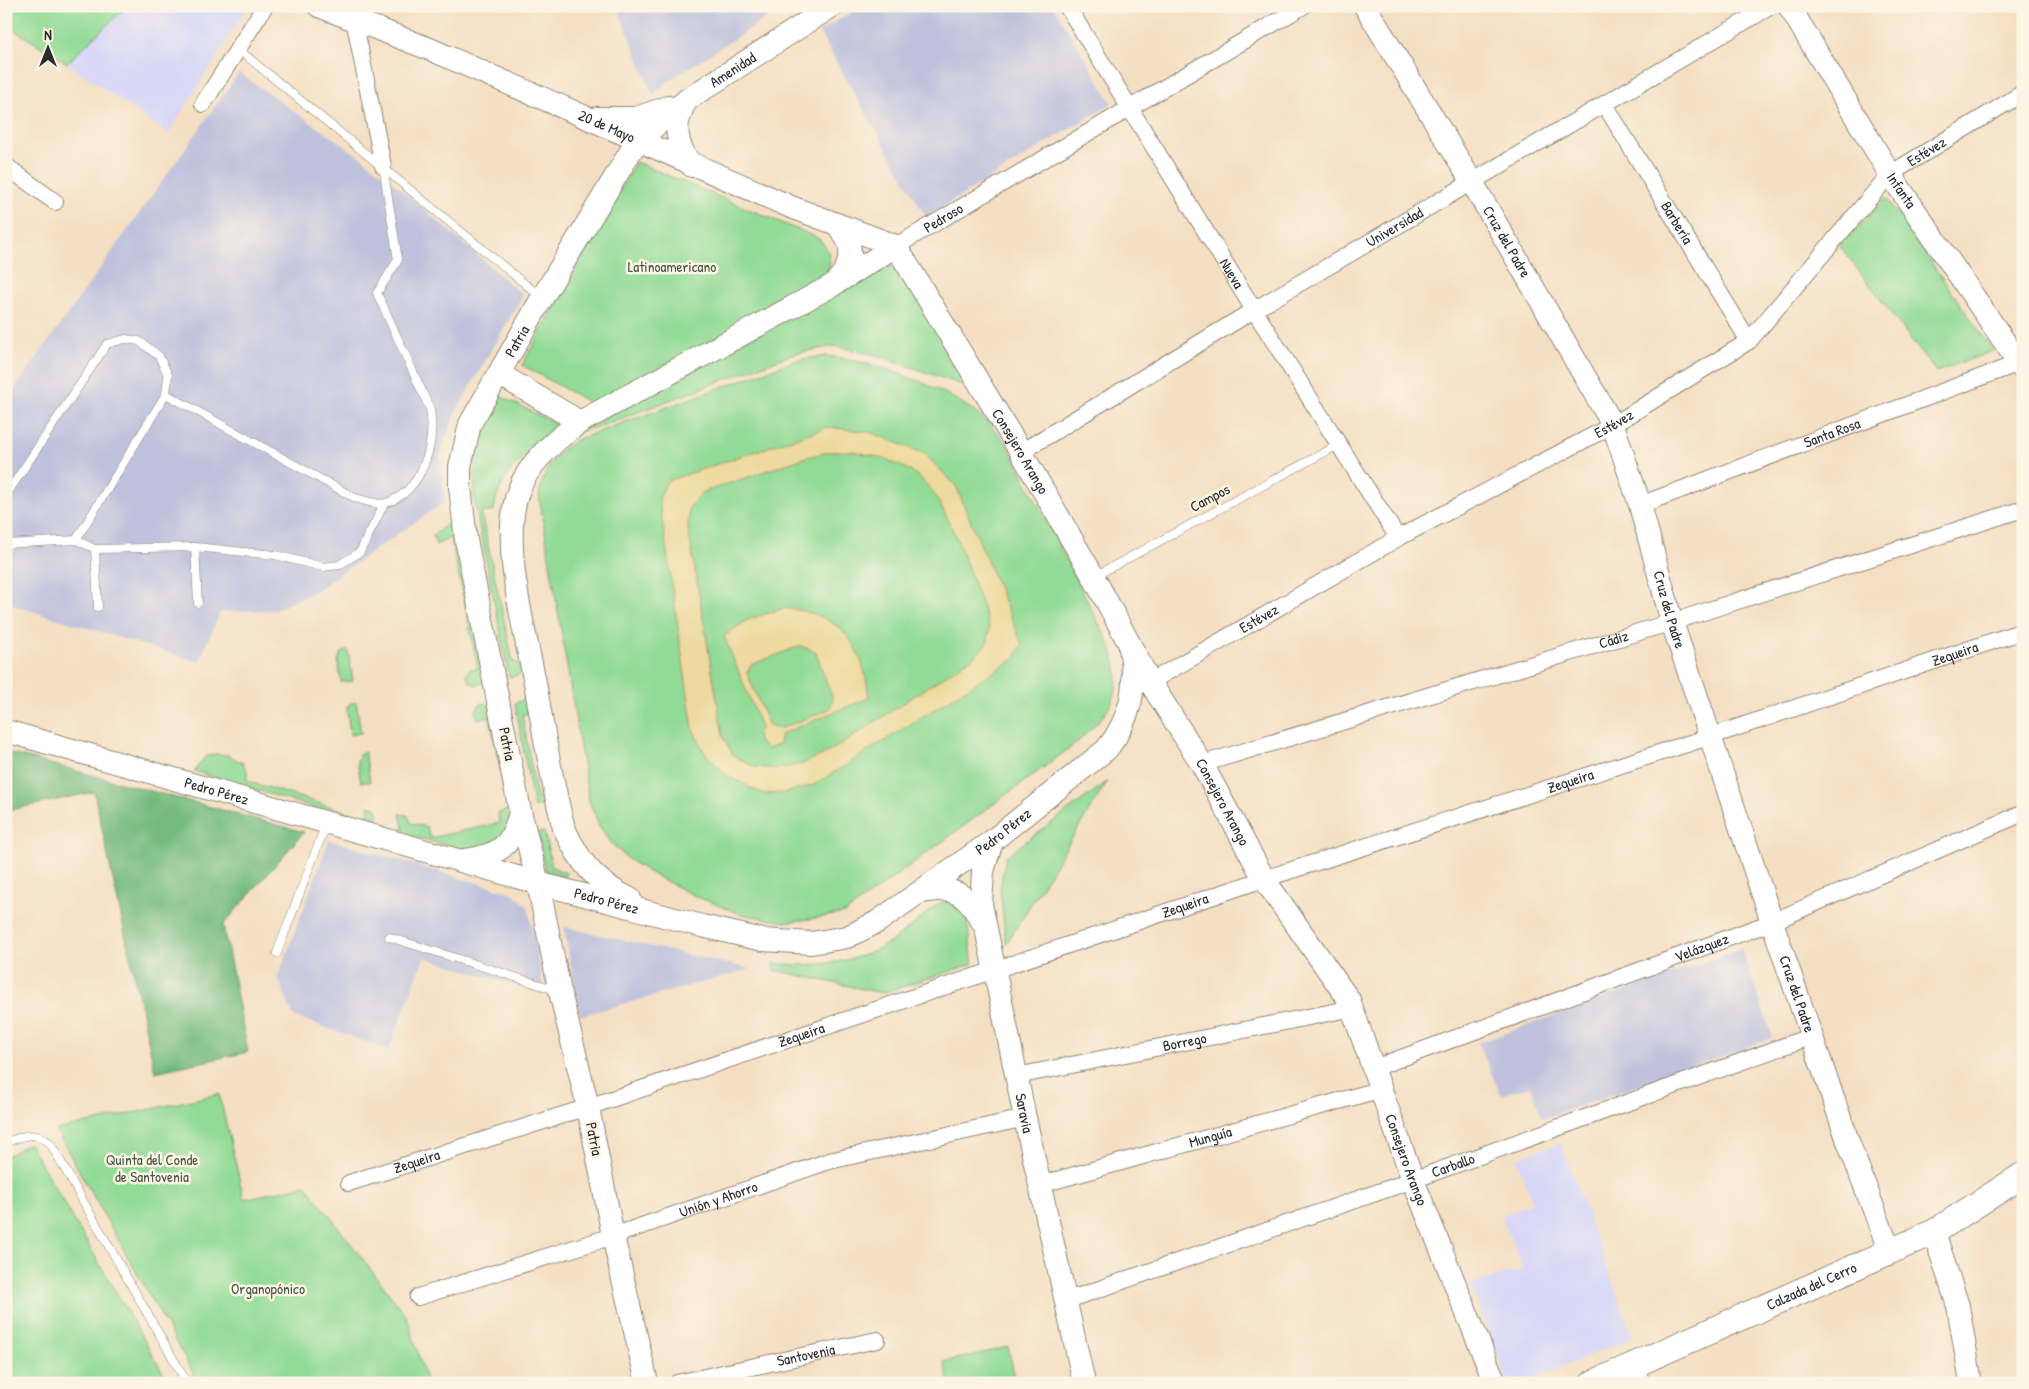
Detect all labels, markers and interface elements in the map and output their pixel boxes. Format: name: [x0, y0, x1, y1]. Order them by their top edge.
north arrow: [22, 22, 72, 72]
text: N: [44, 25, 52, 44]
street label: Amenidad: [705, 47, 760, 92]
street label: 20 de Mayo: [575, 104, 639, 148]
street label: Estévez: [1903, 131, 1950, 171]
street label: Infanta: [1882, 168, 1922, 213]
street label: Barbería: [1656, 197, 1698, 248]
street label: Pedroso: [919, 198, 967, 238]
street label: Universidad: [1362, 202, 1427, 252]
street label: Cruz del Padre: [1478, 202, 1536, 281]
street label: Nueva: [1215, 254, 1249, 292]
park label: Latinoamericano: [628, 256, 716, 277]
street label: Patria: [499, 321, 534, 361]
street label: Consejero Arango: [987, 404, 1054, 498]
street label: Estévez: [1590, 404, 1638, 443]
street label: Santa Rosa: [1801, 412, 1863, 453]
street label: Campos: [1186, 478, 1234, 517]
street label: Cruz del Padre: [1648, 568, 1691, 651]
street label: Estévez: [1235, 598, 1283, 638]
street label: Cádiz: [1596, 625, 1631, 654]
street label: Zequeira: [1929, 636, 1981, 671]
street label: Patria: [494, 726, 521, 762]
street label: Consejero Arango: [1191, 754, 1255, 849]
street label: Zequeira: [1545, 763, 1596, 798]
street label: Pedro Pérez: [182, 772, 252, 810]
street label: Pedro Pérez: [971, 802, 1036, 860]
street label: Pedro Pérez: [572, 882, 642, 919]
street label: Zequeira: [1159, 888, 1211, 923]
street label: Velázquez: [1672, 928, 1732, 967]
street label: Cruz del Padre: [1774, 953, 1820, 1035]
street label: Zequeira: [775, 1017, 827, 1052]
street label: Borrego: [1161, 1027, 1208, 1056]
street label: Saravia: [1010, 1092, 1039, 1135]
street label: Consejero Arango: [1380, 1111, 1433, 1209]
street label: Patria: [581, 1121, 608, 1157]
street label: Munguía: [1186, 1121, 1234, 1153]
street label: Zequeira: [391, 1144, 442, 1178]
street label: Carballo: [1428, 1148, 1477, 1183]
park label: Quinta del Conde de Santovenia: [106, 1149, 198, 1187]
street label: Unión y Ahorro: [676, 1176, 760, 1222]
street label: Calzada del Cerro: [1763, 1257, 1860, 1315]
park label: Organopónico: [231, 1278, 305, 1299]
street label: Santovenia: [775, 1338, 837, 1371]

